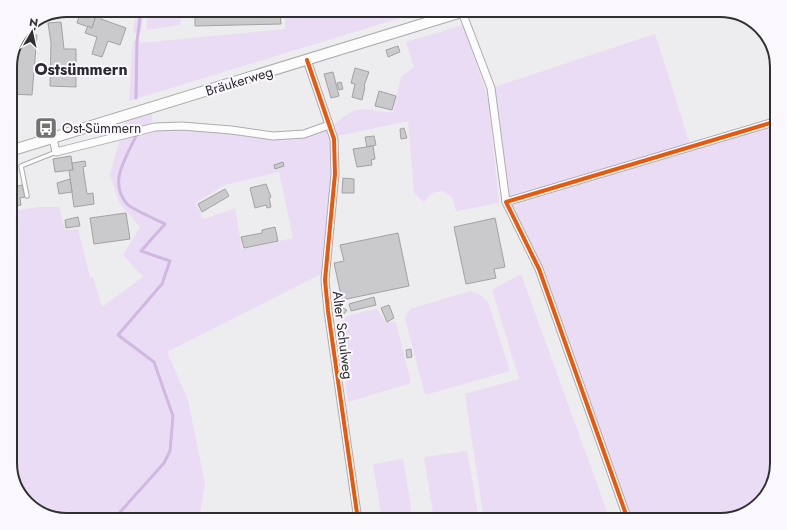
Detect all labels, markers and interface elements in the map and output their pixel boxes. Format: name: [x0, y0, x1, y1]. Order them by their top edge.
north arrow: [12, 12, 52, 52]
text: N: [28, 14, 39, 31]
district label: Ostsümmern: [34, 58, 128, 81]
street label: Bräukerweg: [203, 61, 275, 101]
bus stop icon: Ost-Sümmern: [33, 115, 59, 141]
place label: Ost-Sümmern: [62, 118, 141, 138]
street label: Alter Schulweg: [328, 290, 358, 380]

